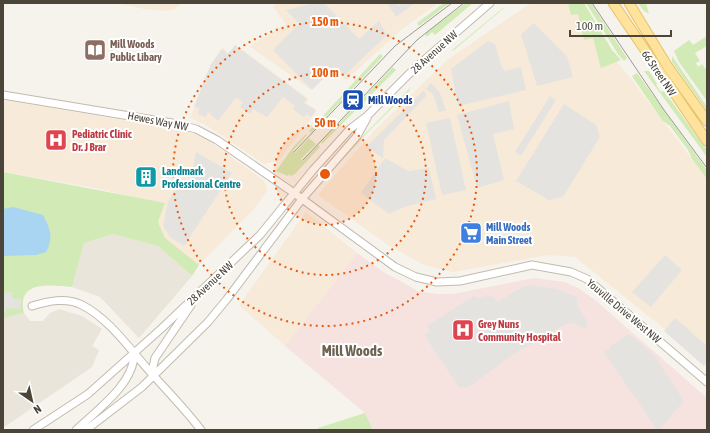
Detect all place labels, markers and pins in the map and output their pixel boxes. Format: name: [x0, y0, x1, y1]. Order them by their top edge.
library icon: Mill Woods Public Libary: [82, 37, 108, 63]
place label: Mill Woods Public Libary: [110, 38, 162, 63]
station icon: Mill Woods: [340, 87, 366, 113]
place label: Mill Woods: [368, 94, 412, 106]
hospital icon: Pediatric Clinic Dr. J Brar: [43, 127, 69, 153]
place label: Pediatric Clinic Dr. J Brar: [72, 128, 133, 153]
building icon: Landmark Professional Centre: [133, 164, 159, 190]
place label: Landmark Professional Centre: [162, 165, 241, 190]
centre of rings: [318, 167, 332, 181]
supermarket icon: Mill Woods Main Street: [458, 220, 484, 246]
place label: Mill Woods Main Street: [486, 221, 533, 246]
hospital icon: Grey Nuns Community Hospital: [450, 317, 476, 343]
place label: Grey Nuns Community Hospital: [478, 318, 562, 343]

